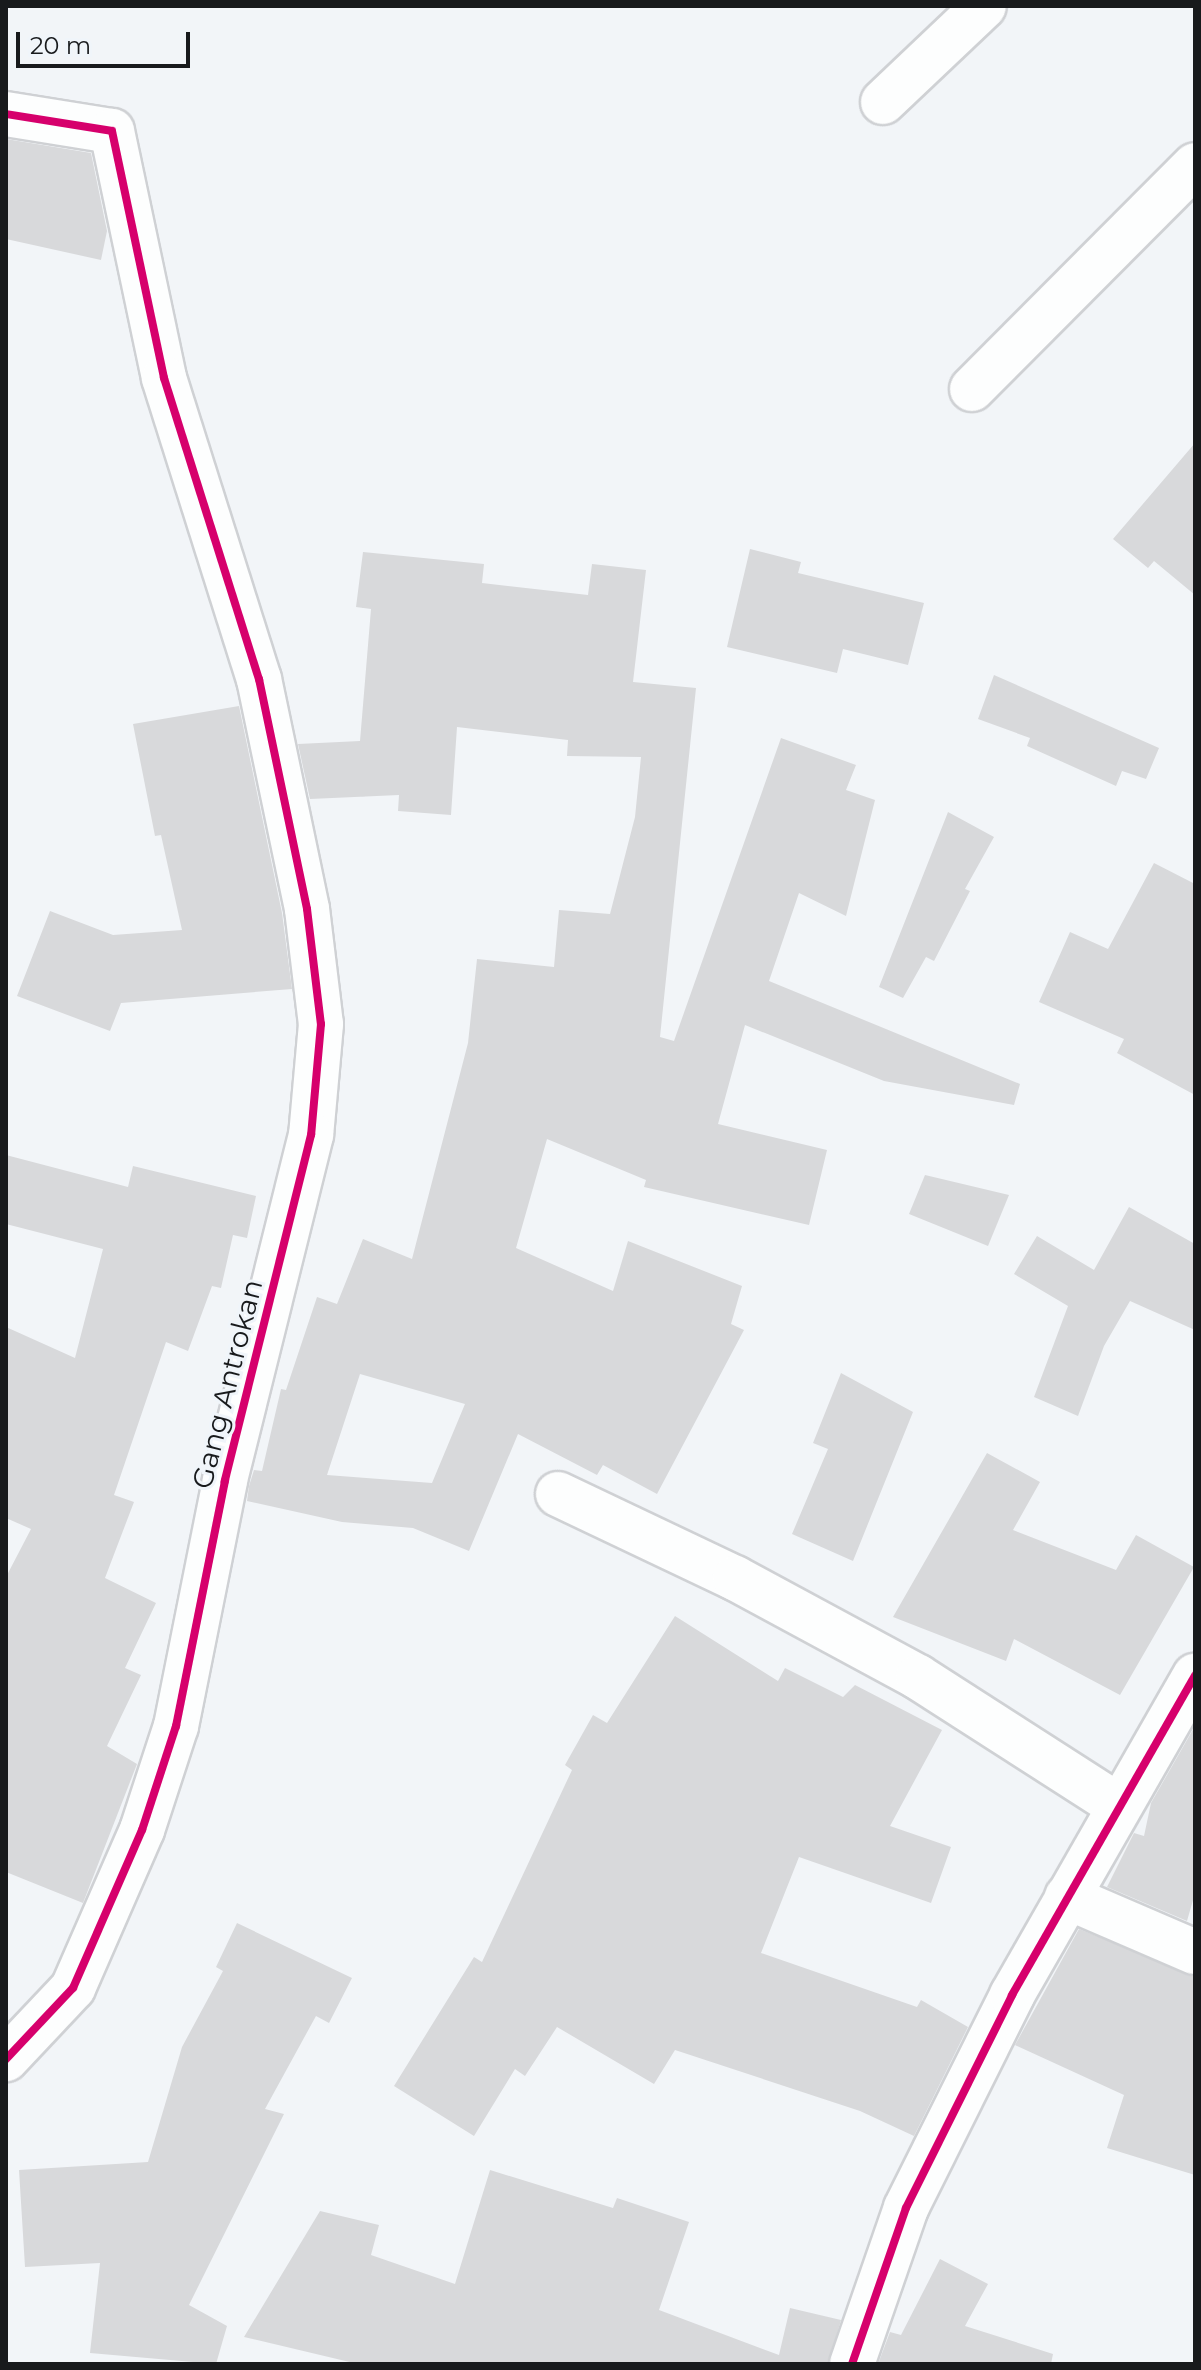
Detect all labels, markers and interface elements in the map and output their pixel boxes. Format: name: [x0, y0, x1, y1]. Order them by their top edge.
scale bar: [20, 16, 194, 66]
text: 20 m: [30, 31, 91, 60]
street label: Gang Antrokan: [185, 1276, 269, 1492]

